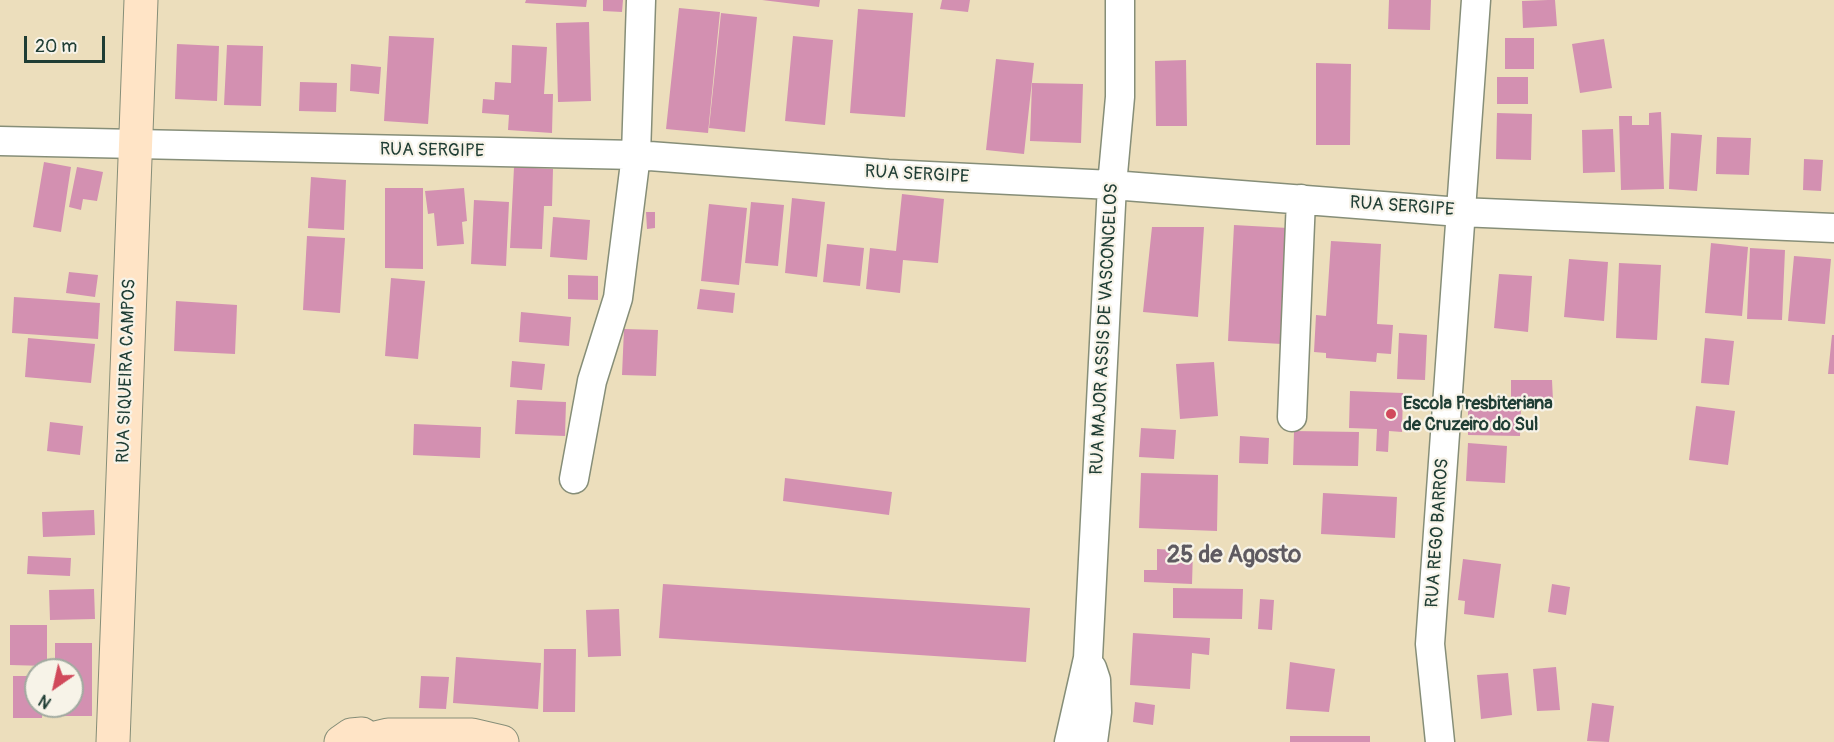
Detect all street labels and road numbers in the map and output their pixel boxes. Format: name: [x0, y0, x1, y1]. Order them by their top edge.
street label: RUA SERGIPE: [380, 139, 484, 163]
street label: RUA SERGIPE: [864, 161, 970, 189]
street label: RUA MAJOR ASSIS DE VASCONCELOS: [1087, 183, 1123, 475]
street label: RUA SERGIPE: [1349, 193, 1455, 221]
street label: RUA SIQUEIRA CAMPOS: [113, 278, 141, 464]
street label: RUA REGO BARROS: [1422, 458, 1454, 608]

